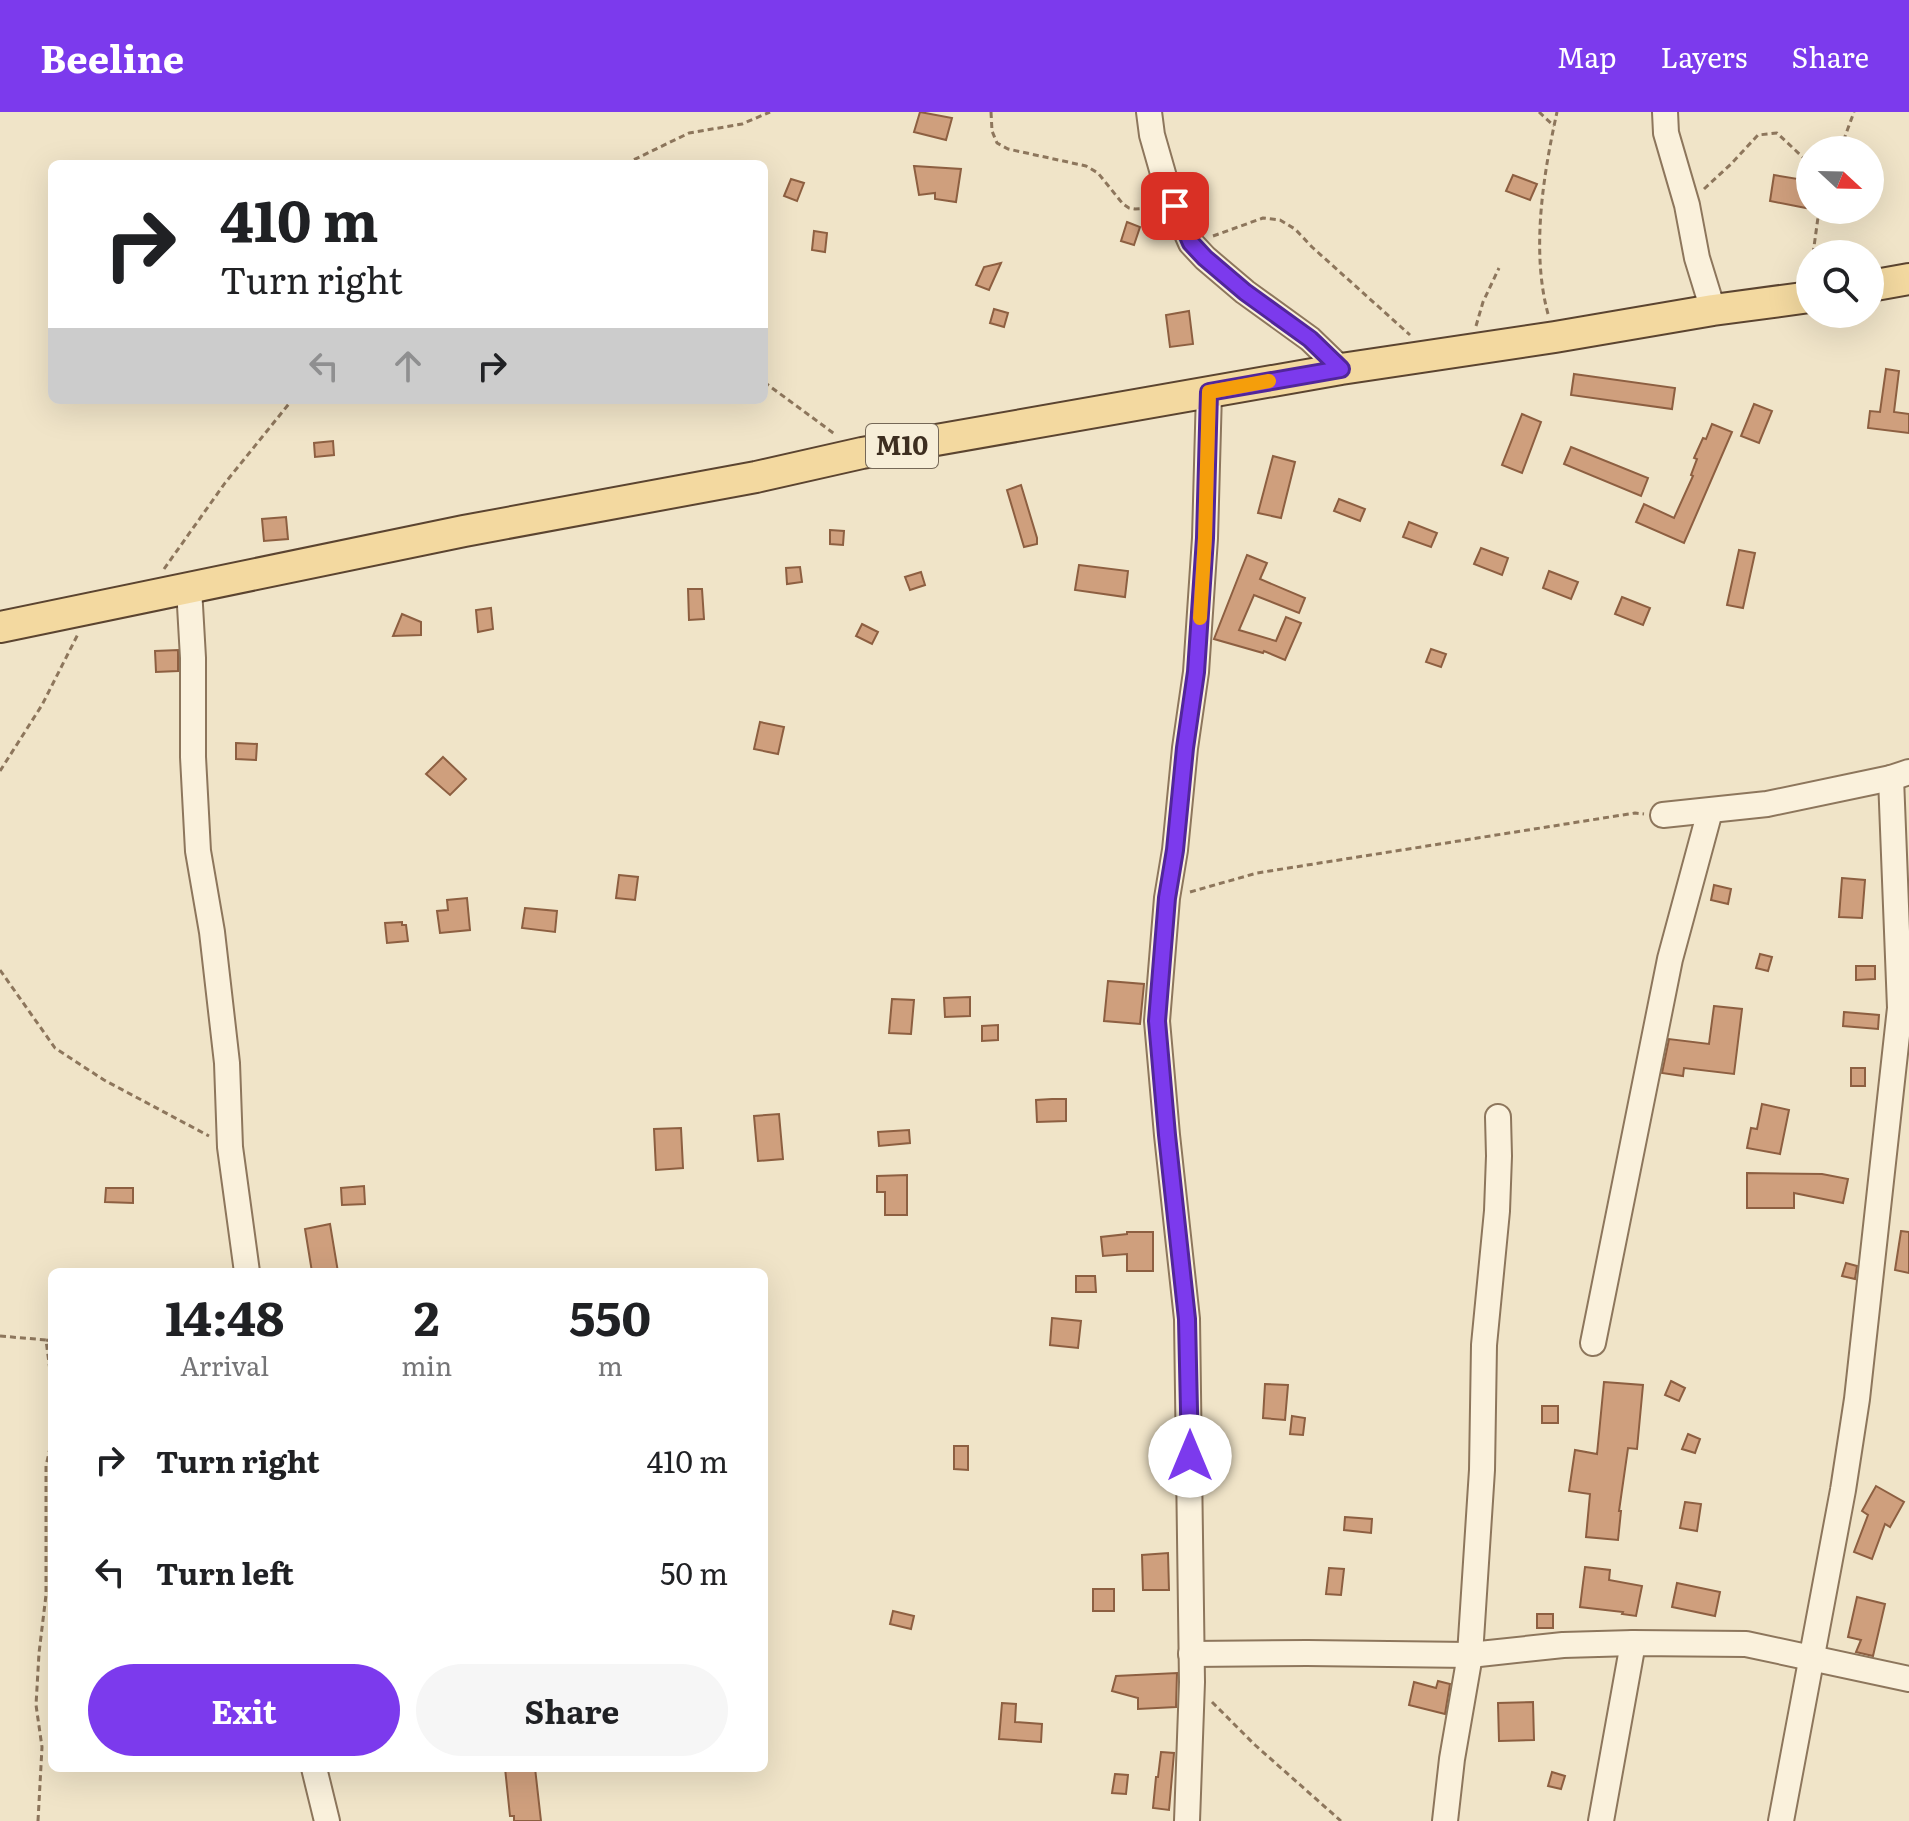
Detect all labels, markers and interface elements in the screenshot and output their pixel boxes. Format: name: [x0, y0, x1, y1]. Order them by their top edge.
text: Beeline: [40, 28, 184, 85]
text: Map: [1557, 35, 1616, 77]
text: Layers: [1660, 35, 1747, 77]
text: Share: [1791, 35, 1869, 77]
north arrow: [1796, 136, 1884, 224]
map controls: [1796, 136, 1884, 328]
pin: [1141, 172, 1209, 240]
text: 410 m: [220, 176, 378, 259]
icon: arrive: [1153, 184, 1197, 228]
icon: right: [88, 192, 192, 296]
button: search: [1796, 240, 1884, 328]
text: Turn right: [220, 252, 403, 305]
icon: left: [302, 344, 346, 388]
icon: ahead: [386, 344, 430, 388]
icon: right: [470, 344, 514, 388]
road number: M10: [866, 424, 938, 468]
text: 14:48: [165, 1280, 284, 1351]
text: 2: [414, 1280, 440, 1351]
text: 550: [569, 1280, 651, 1351]
text: Arrival: [180, 1345, 269, 1384]
text: min: [401, 1345, 452, 1384]
text: m: [597, 1345, 623, 1384]
position arrow: [1148, 1414, 1232, 1498]
icon: right: [88, 1438, 132, 1482]
text: Turn right: [156, 1438, 320, 1482]
text: 410 m: [647, 1438, 728, 1482]
icon: left: [88, 1550, 132, 1594]
text: Turn left: [156, 1550, 294, 1594]
text: 50 m: [660, 1550, 728, 1594]
button: Exit: [88, 1664, 400, 1756]
button: Share: [416, 1664, 728, 1756]

